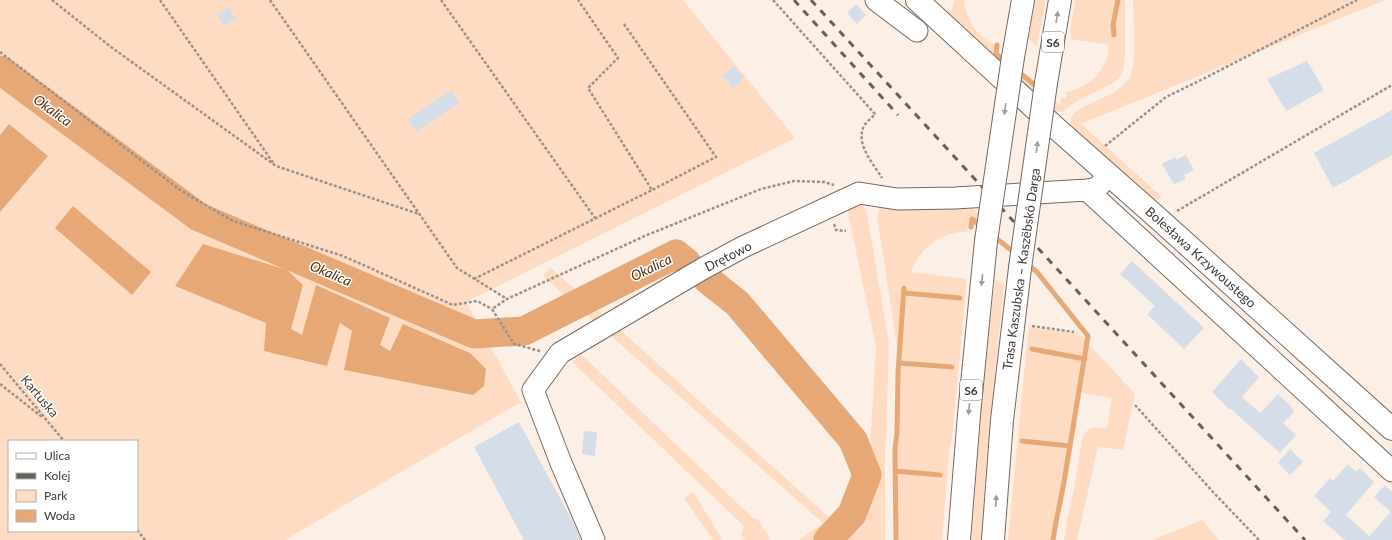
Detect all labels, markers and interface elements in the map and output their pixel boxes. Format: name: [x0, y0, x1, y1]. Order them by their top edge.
one-way arrow: [1054, 11, 1060, 23]
road number: S6: [1042, 32, 1064, 52]
water label: Okalica: [30, 90, 76, 130]
one-way arrow: [1002, 103, 1008, 115]
one-way arrow: [1034, 140, 1040, 153]
street label: Trasa Kaszubska – Kaszëbskô Darga: [999, 167, 1043, 371]
street label: Bolesława Krzywoustego: [1142, 203, 1260, 311]
street label: Drętowo: [702, 237, 754, 275]
water label: Okalica: [628, 250, 674, 284]
water label: Okalica: [308, 257, 354, 289]
one-way arrow: [979, 274, 986, 286]
street label: Kartuska: [18, 372, 62, 420]
road number: S6: [960, 380, 982, 400]
one-way arrow: [966, 403, 973, 415]
legend: [8, 440, 138, 532]
text: Ulica: [44, 448, 70, 463]
text: Kolej: [44, 468, 70, 483]
text: Park: [44, 488, 68, 503]
one-way arrow: [992, 495, 999, 507]
text: Woda: [44, 508, 75, 523]

